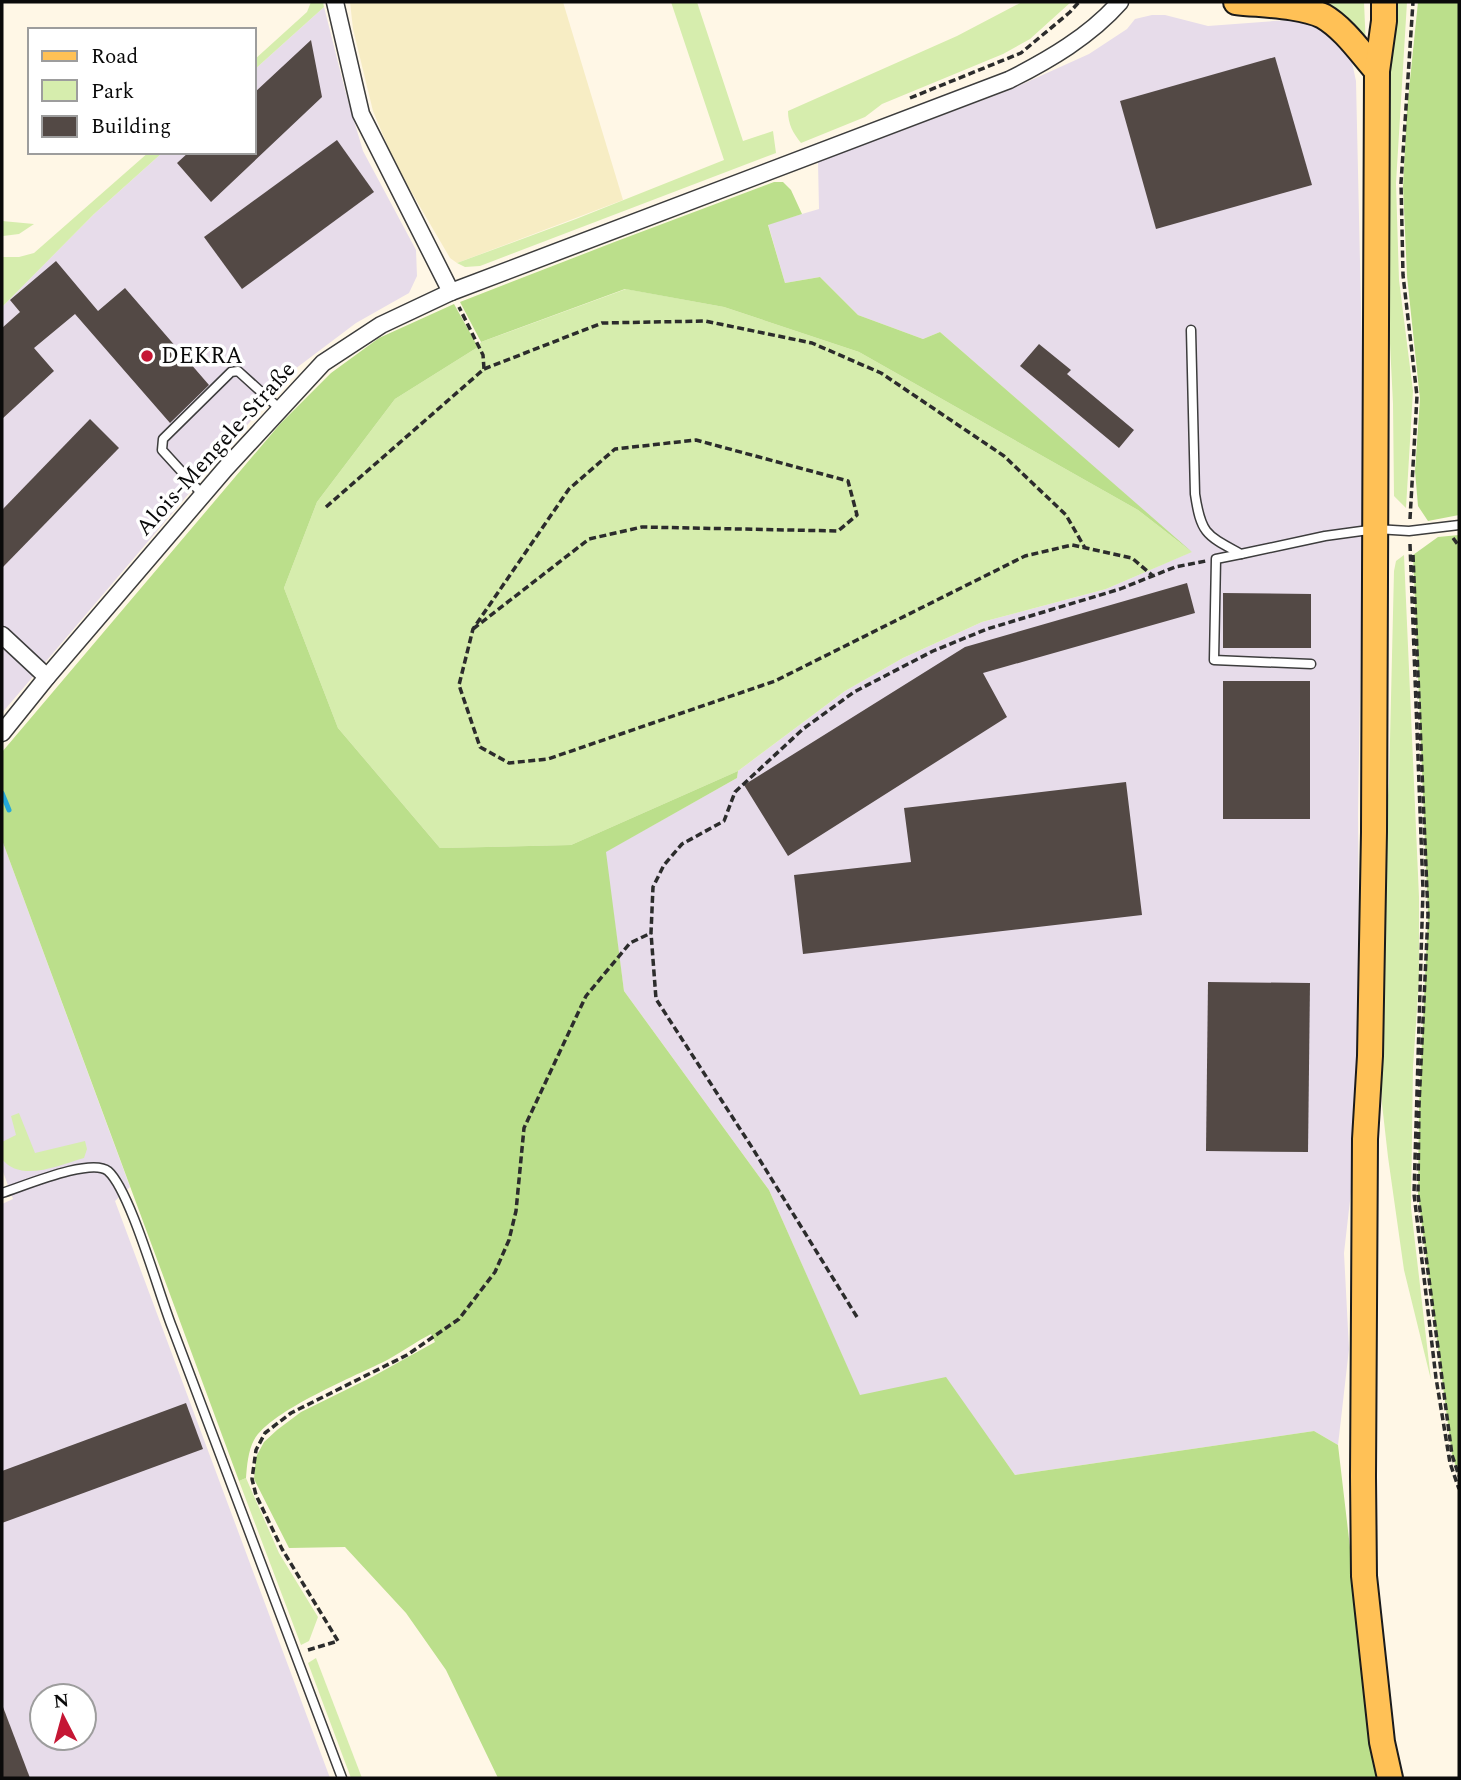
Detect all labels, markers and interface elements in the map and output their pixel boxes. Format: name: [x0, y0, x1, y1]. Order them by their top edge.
legend: [28, 28, 256, 154]
text: Road: [91, 41, 138, 73]
text: Park: [91, 76, 135, 108]
text: Building: [91, 111, 171, 143]
place label: DEKRA: [161, 339, 243, 374]
marker: DEKRA: [139, 348, 155, 364]
street label: Alois-Mengele-Straße: [128, 354, 304, 544]
north arrow: [28, 1682, 98, 1752]
text: N: [52, 1686, 71, 1717]

